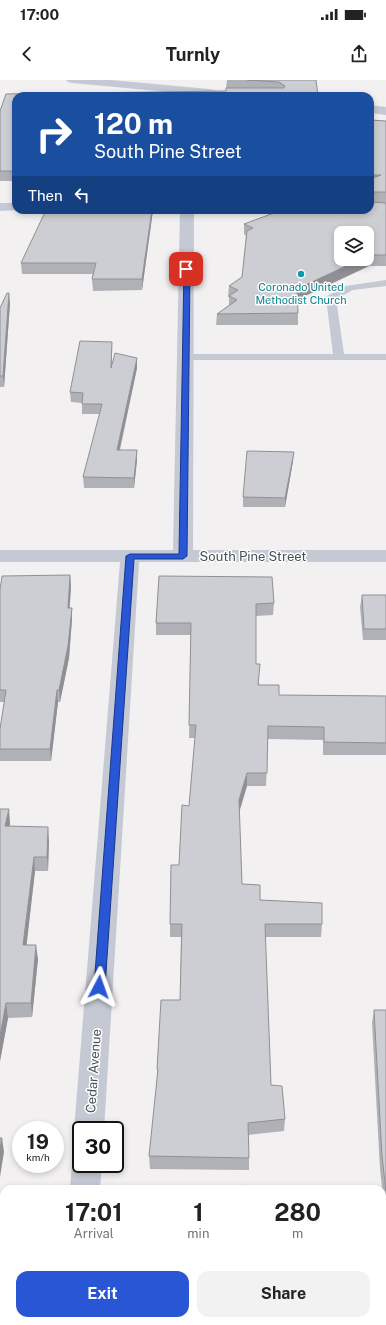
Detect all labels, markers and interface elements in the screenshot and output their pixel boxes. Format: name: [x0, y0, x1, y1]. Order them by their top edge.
text: 17:00: [20, 6, 59, 23]
icon: back: [16, 43, 38, 65]
icon: share: [348, 43, 370, 65]
text: Turnly: [166, 44, 220, 65]
text: 120 m: [94, 107, 173, 140]
icon: right: [28, 108, 80, 160]
text: South Pine Street: [94, 141, 242, 162]
icon: left: [71, 184, 93, 206]
text: Then: [28, 187, 63, 204]
map controls: [334, 226, 374, 266]
button: layers: [334, 226, 374, 266]
pin: [169, 252, 203, 286]
icon: arrive: [175, 258, 197, 280]
marker: Coronado United Methodist Church: [296, 269, 306, 279]
place label: Coronado United Methodist Church: [255, 281, 347, 306]
street label: South Pine Street: [200, 549, 306, 564]
position arrow: [78, 966, 120, 1008]
street label: Cedar Avenue: [83, 1029, 104, 1114]
speed limit sign: 30: [72, 1121, 124, 1173]
text: 19: [27, 1130, 49, 1154]
text: km/h: [26, 1151, 50, 1163]
text: 17:01: [65, 1198, 122, 1226]
text: 1: [193, 1198, 204, 1226]
text: 280: [274, 1198, 321, 1226]
text: Arrival: [74, 1226, 114, 1241]
text: min: [187, 1226, 209, 1241]
text: m: [292, 1226, 303, 1241]
button: Exit: [16, 1271, 189, 1317]
button: Share: [197, 1271, 370, 1317]

